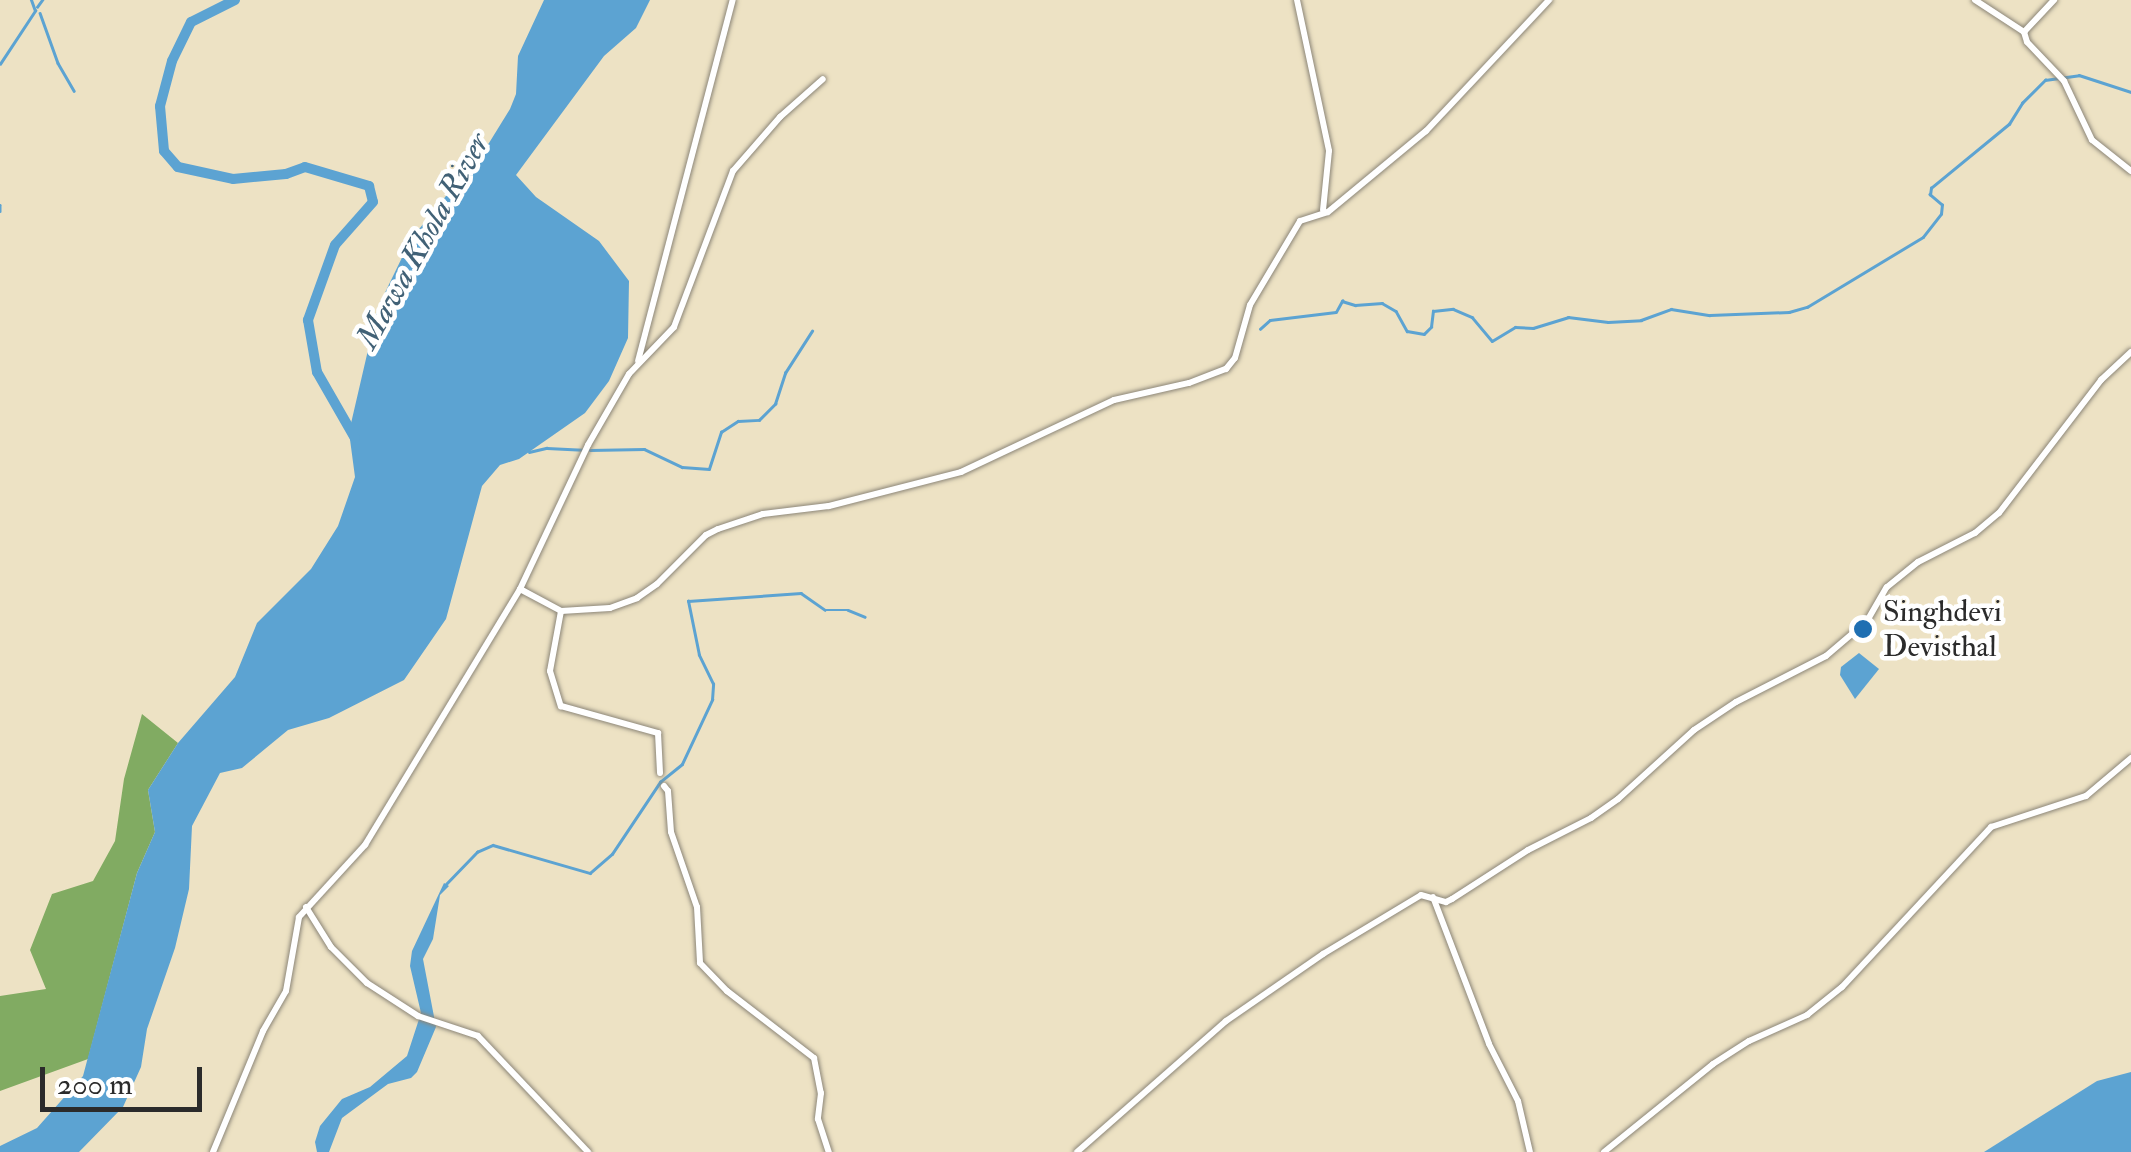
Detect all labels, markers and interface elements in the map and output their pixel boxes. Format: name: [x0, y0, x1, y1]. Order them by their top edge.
water label: Mawa Khola River: [348, 127, 498, 355]
place label: Singhdevi Devisthal: [1883, 594, 2002, 664]
marker: Singhdevi Devisthal: [1852, 618, 1874, 640]
scale bar: [45, 1047, 208, 1109]
text: 200 m: [57, 1066, 133, 1103]

